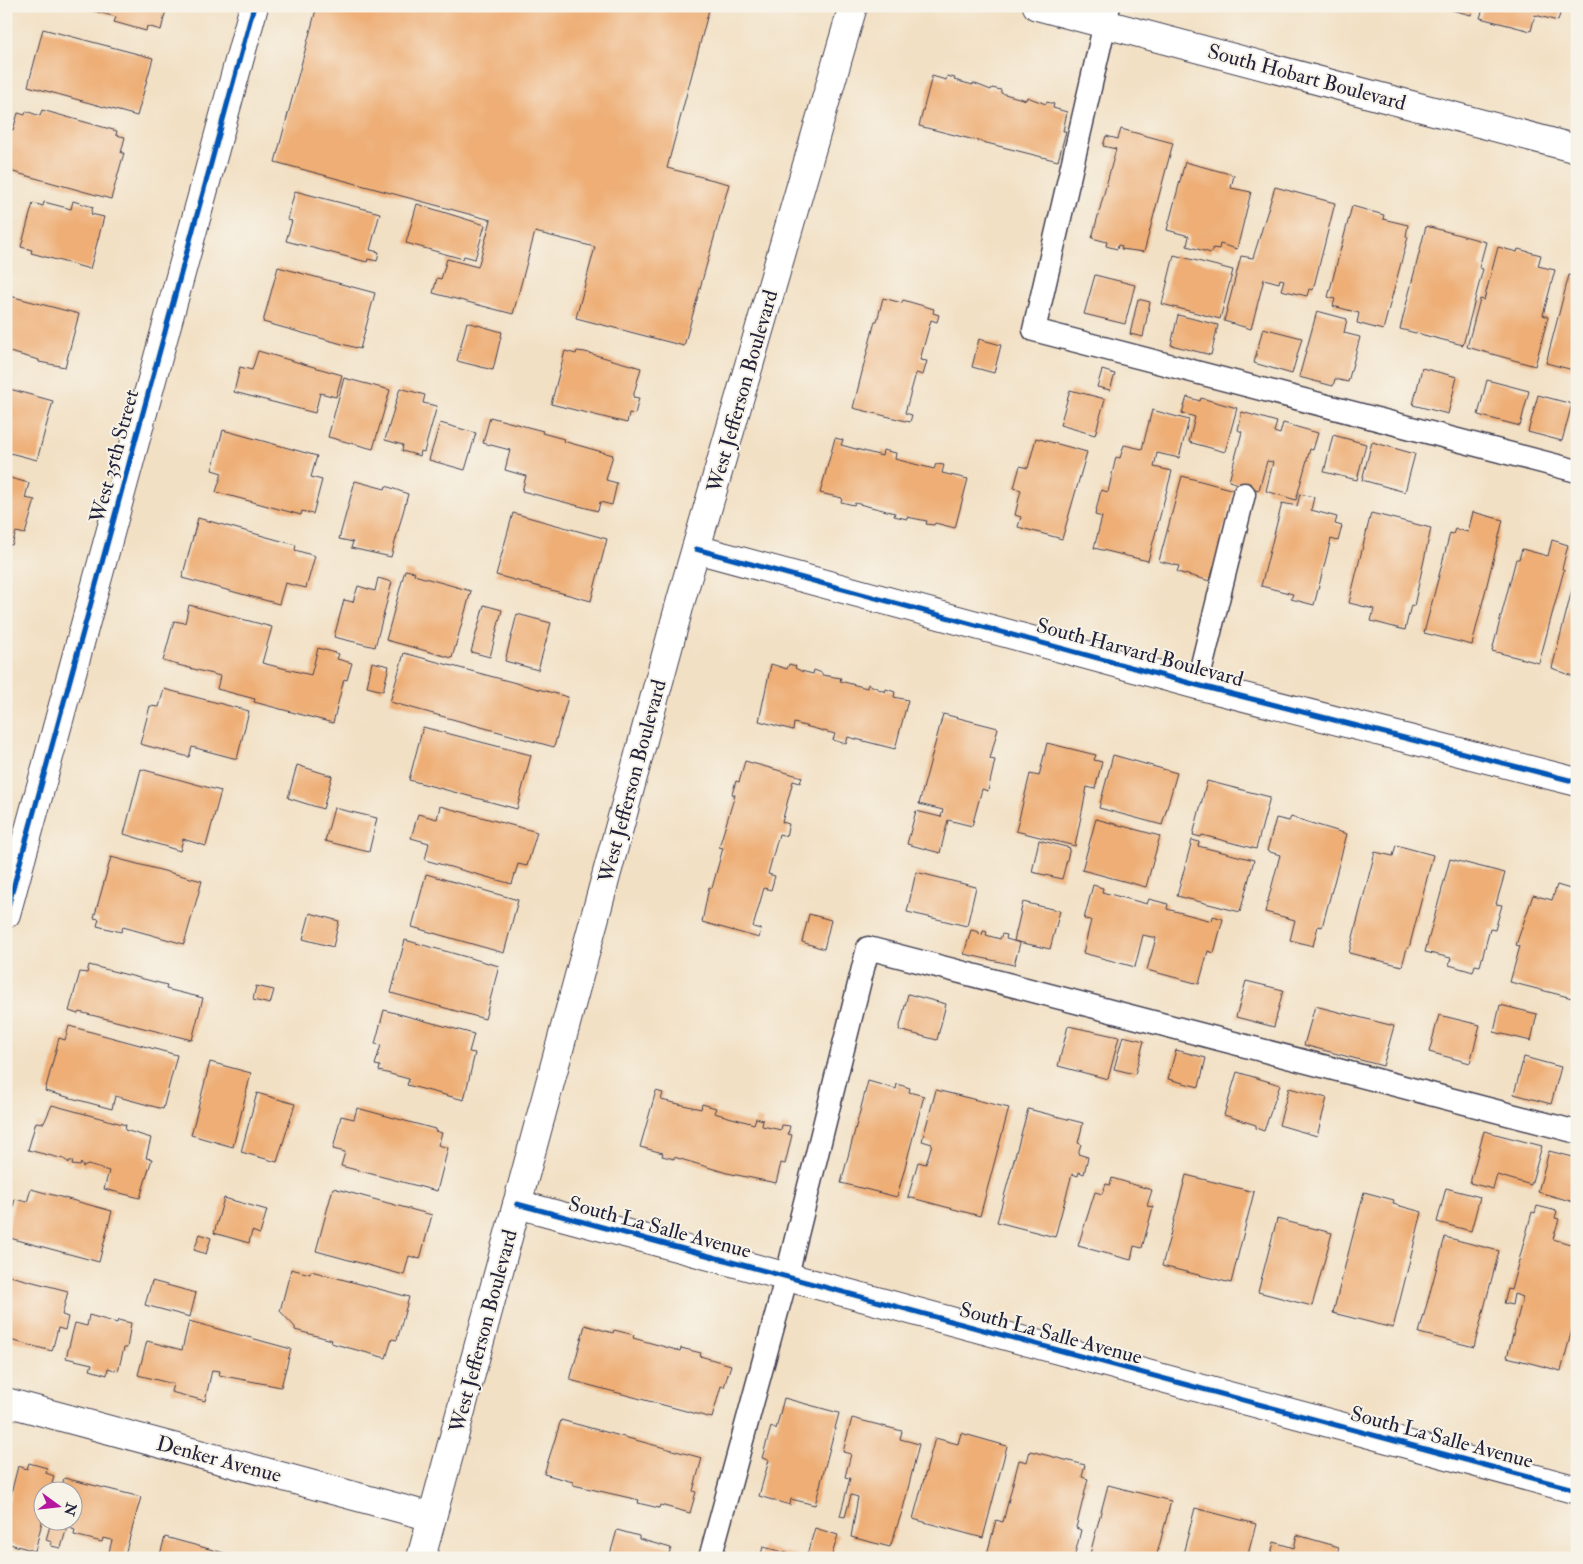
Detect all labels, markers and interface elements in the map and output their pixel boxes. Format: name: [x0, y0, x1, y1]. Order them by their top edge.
street label: South Hobart Boulevard: [1205, 38, 1410, 117]
street label: West Jefferson Boulevard: [700, 286, 784, 496]
street label: West 35th Street: [83, 386, 145, 527]
street label: South Harvard Boulevard: [1033, 612, 1247, 693]
street label: West Jefferson Boulevard: [592, 676, 673, 887]
street label: South La Salle Avenue: [566, 1190, 754, 1265]
street label: West Jefferson Boulevard: [443, 1226, 524, 1437]
street label: South La Salle Avenue: [957, 1296, 1145, 1371]
street label: South La Salle Avenue: [1348, 1400, 1536, 1475]
street label: Denker Avenue: [153, 1430, 285, 1489]
north arrow: [32, 1482, 82, 1532]
text: N: [60, 1500, 80, 1518]

